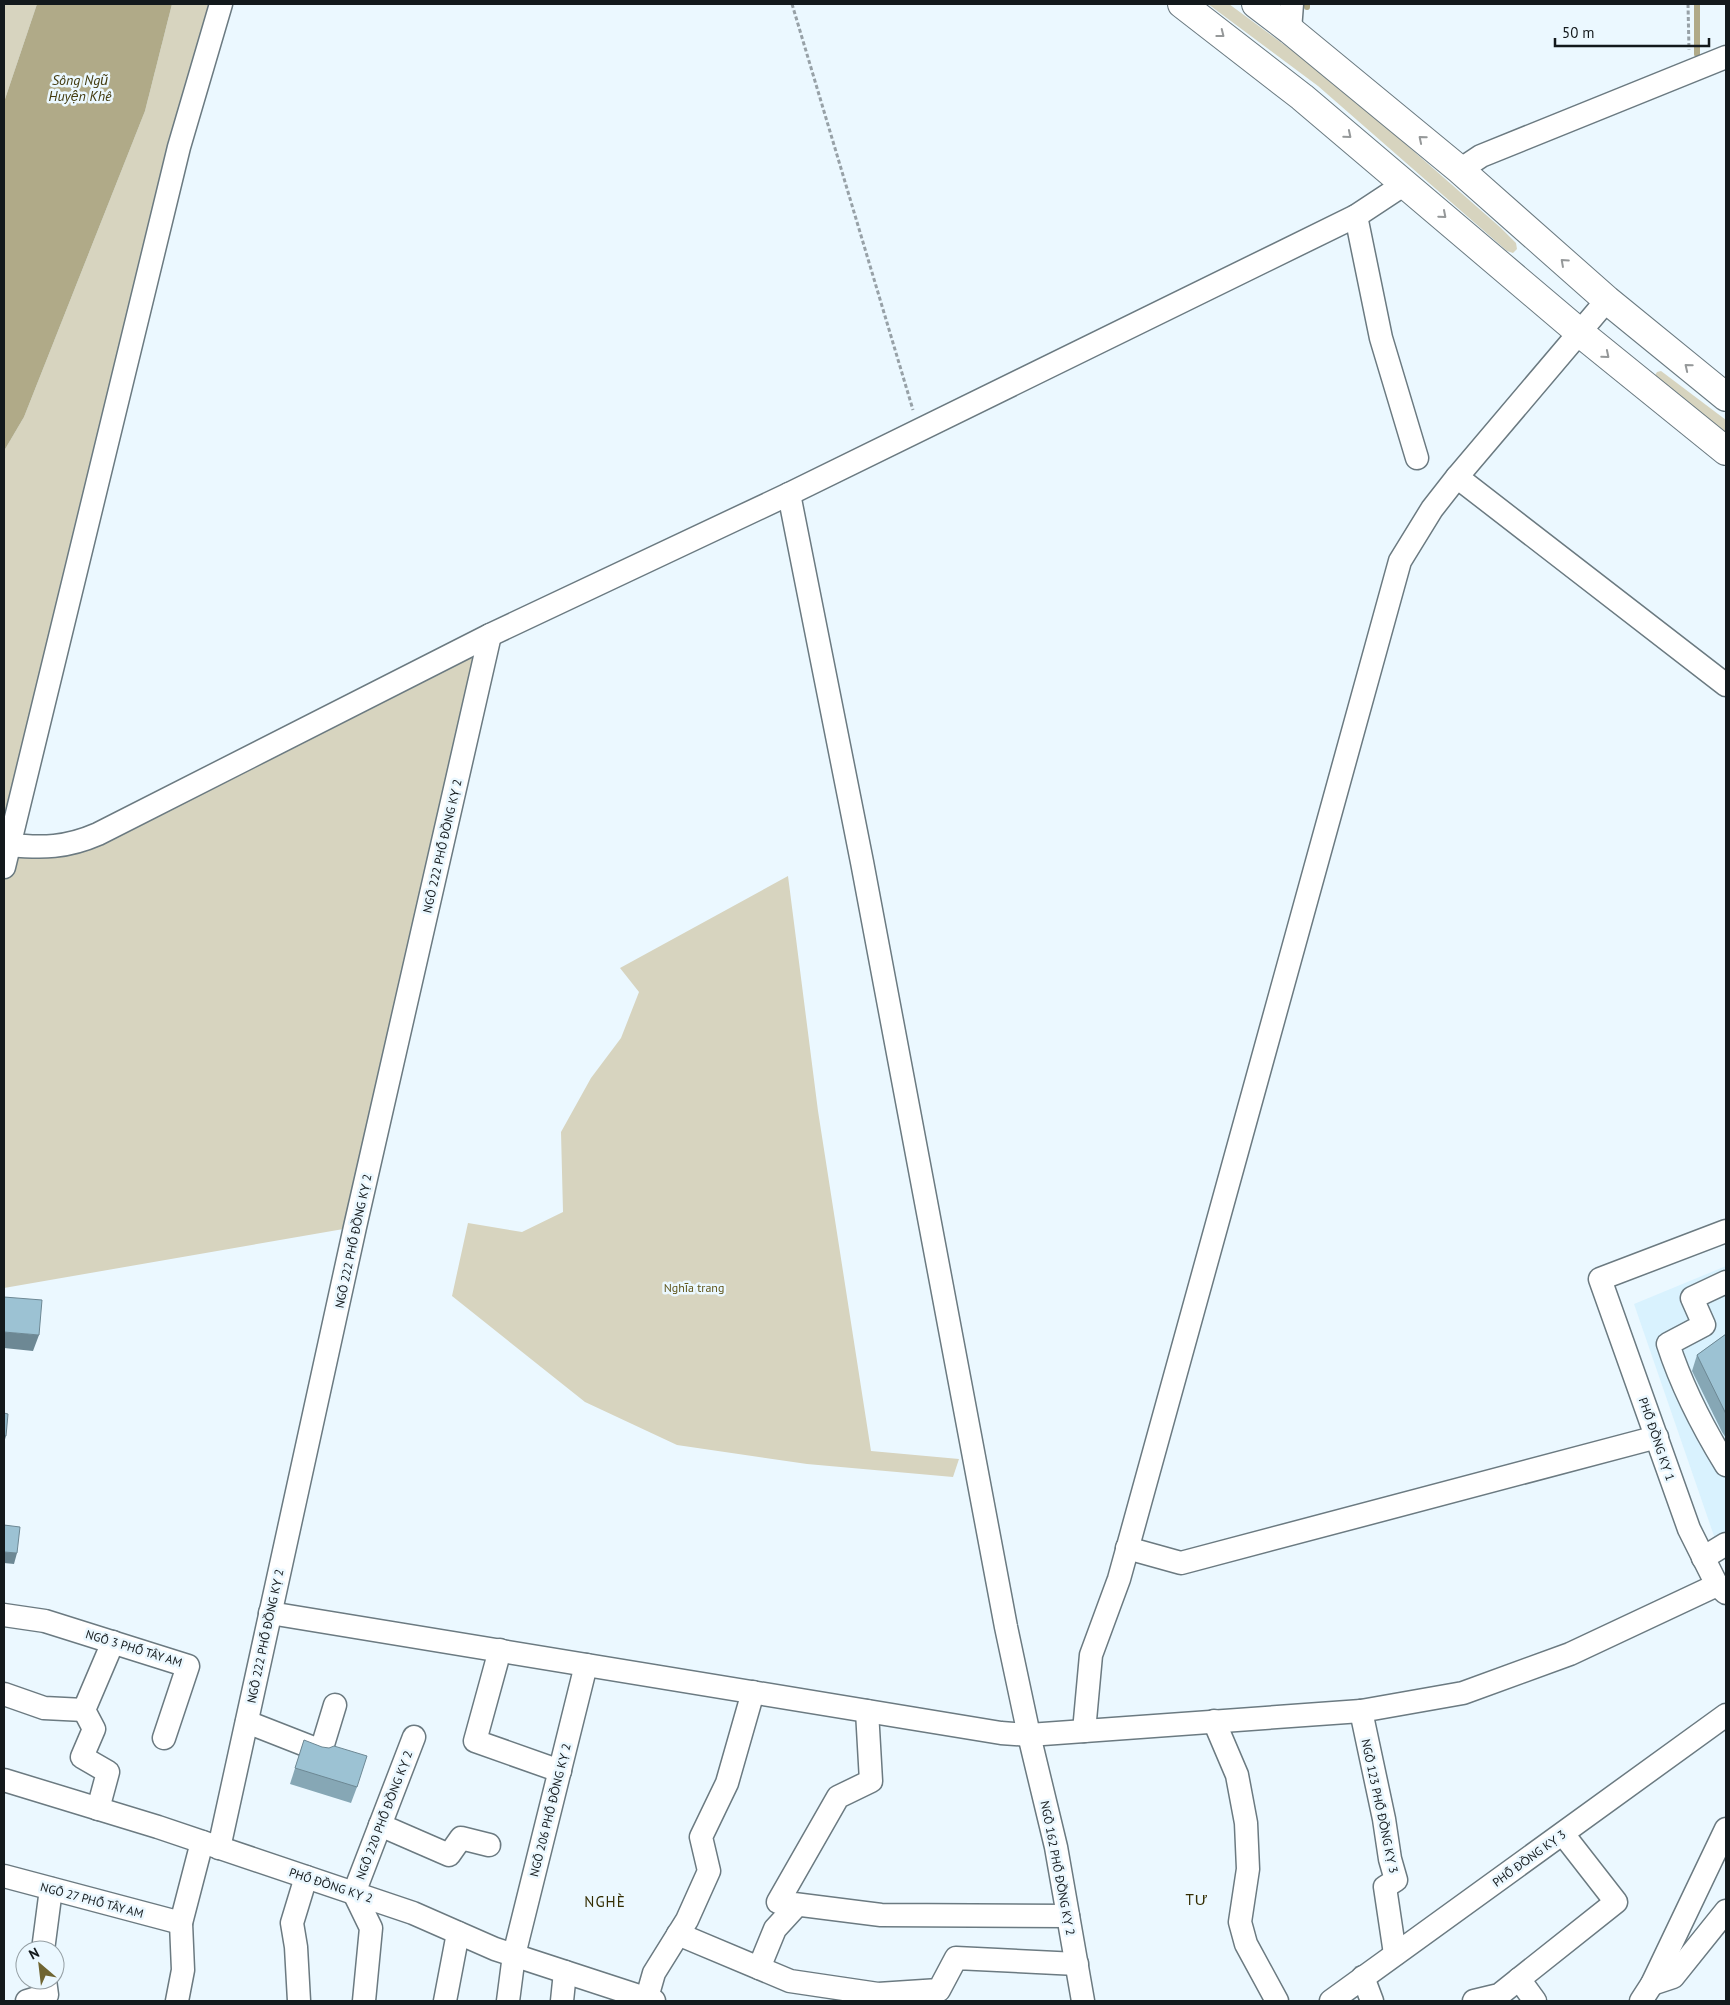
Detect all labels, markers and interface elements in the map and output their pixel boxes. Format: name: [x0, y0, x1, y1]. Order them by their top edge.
scale bar: [1555, 15, 1709, 47]
text: 50 m: [1562, 23, 1595, 42]
one-way arrow: [1215, 28, 1224, 37]
water label: Sông Ngũ Huyện Khê: [48, 71, 112, 105]
one-way arrow: [1342, 129, 1351, 138]
one-way arrow: [1419, 137, 1428, 145]
one-way arrow: [1437, 209, 1446, 218]
one-way arrow: [1561, 259, 1570, 268]
one-way arrow: [1600, 349, 1609, 357]
one-way arrow: [1685, 365, 1694, 373]
street label: NGÕ 222 PHỐ ĐỒNG KỴ 2: [419, 778, 465, 914]
street label: NGÕ 222 PHỐ ĐỒNG KỴ 2: [331, 1173, 375, 1309]
park label: Nghĩa trang: [664, 1280, 724, 1295]
street label: PHỐ ĐỒNG KỴ 1: [1636, 1395, 1678, 1483]
street label: NGÕ 222 PHỐ ĐỒNG KỴ 2: [243, 1568, 287, 1704]
street label: NGÕ 3 PHỐ TÂY AM: [84, 1626, 184, 1670]
street label: NGÕ 123 PHỐ ĐỒNG KỴ 3: [1358, 1738, 1402, 1874]
street label: NGÕ 206 PHỐ ĐỒNG KỴ 2: [526, 1742, 574, 1878]
street label: NGÕ 220 PHỐ ĐỒNG KỴ 2: [352, 1748, 416, 1882]
street label: NGÕ 162 PHỐ ĐỒNG KỴ 2: [1038, 1799, 1078, 1937]
street label: PHỐ ĐỒNG KỴ 3: [1489, 1826, 1569, 1890]
street label: PHỐ ĐỒNG KỴ 2: [287, 1864, 375, 1906]
street label: NGÕ 27 PHỐ TÂY AM: [39, 1879, 145, 1921]
district label: TƯ: [1185, 1890, 1209, 1909]
district label: NGHÈ: [584, 1892, 626, 1911]
north arrow: [15, 1940, 65, 1990]
text: N: [26, 1943, 42, 1964]

